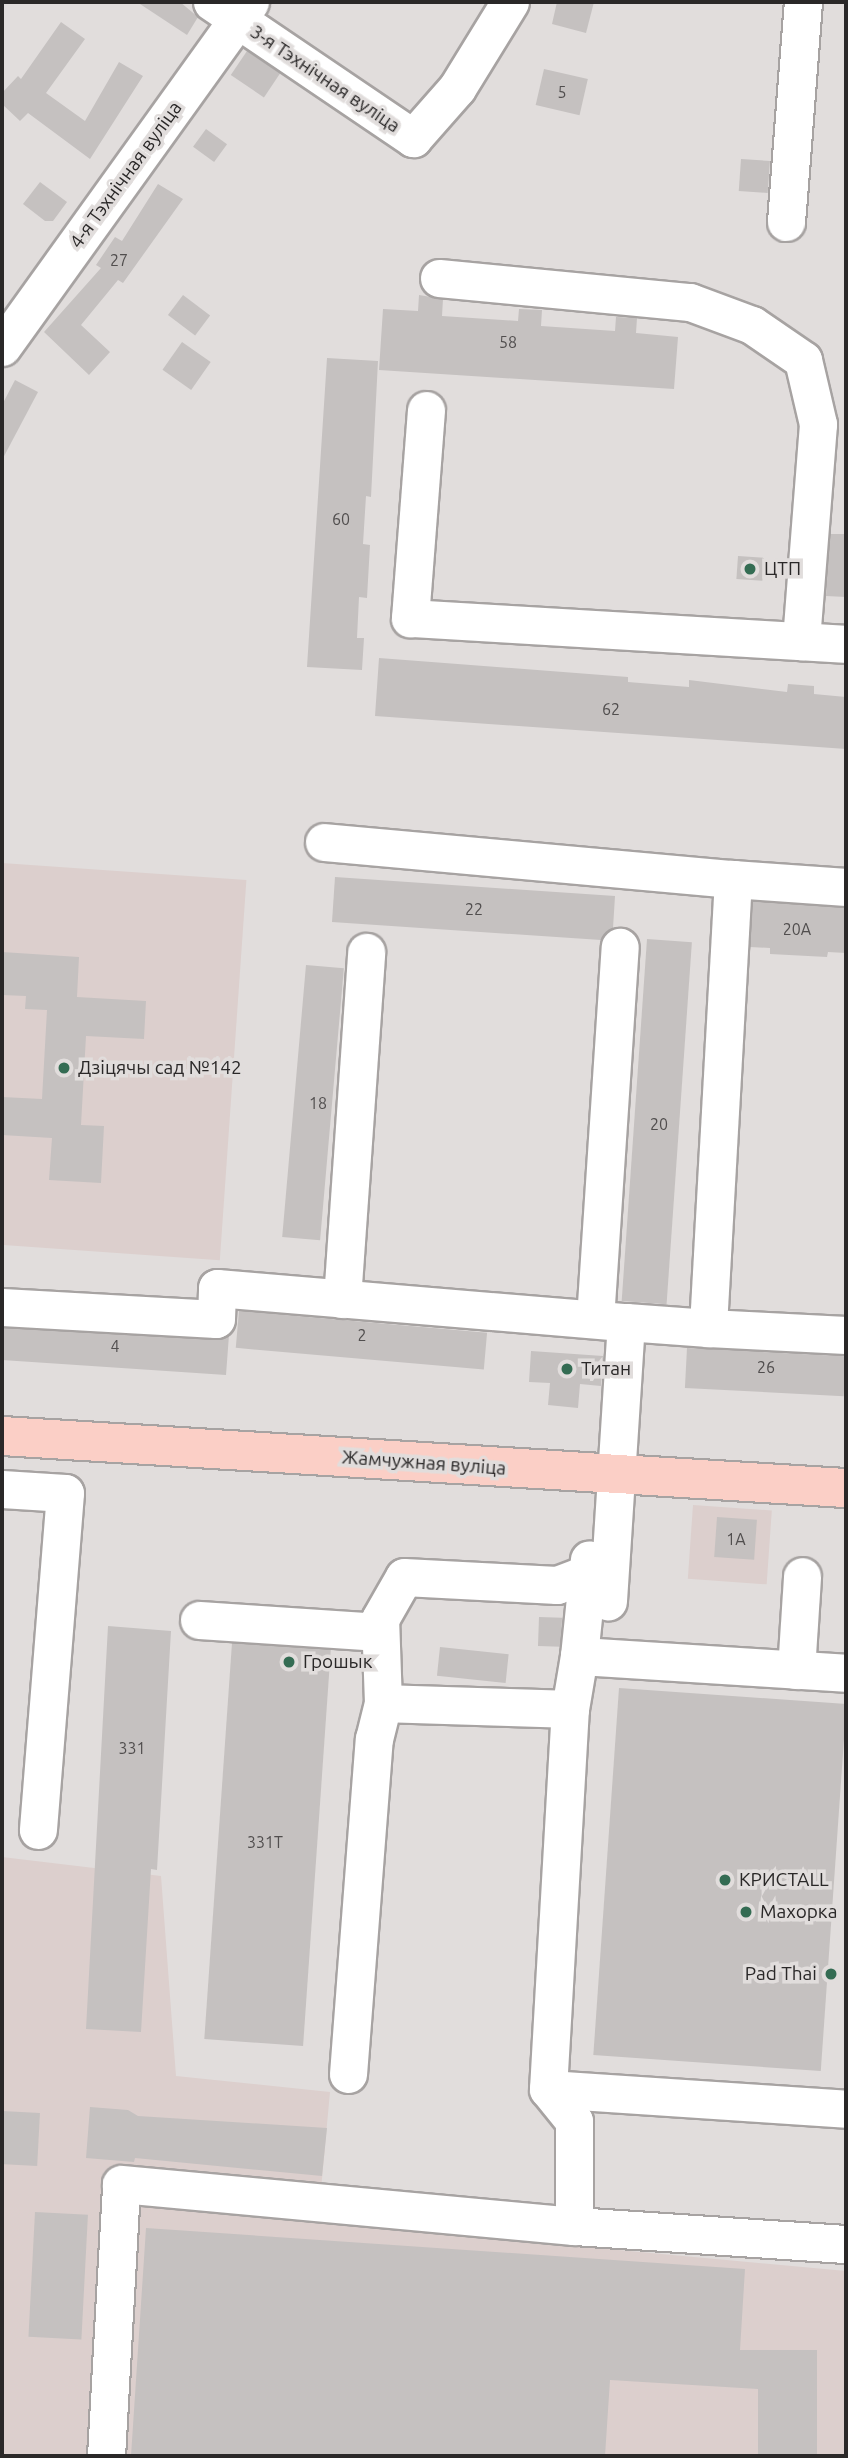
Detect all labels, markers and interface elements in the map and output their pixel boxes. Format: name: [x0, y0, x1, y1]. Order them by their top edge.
street label: 3-я Тэхнічная вуліца: [246, 20, 404, 138]
house number: 5: [557, 82, 567, 102]
street label: 4-я Тэхнічная вуліца: [65, 97, 187, 253]
house number: 27: [110, 250, 128, 270]
house number: 58: [499, 332, 517, 352]
house number: 60: [332, 509, 350, 529]
place label: ЦТП: [764, 558, 801, 580]
marker: ЦТП: [742, 561, 758, 577]
house number: 62: [602, 699, 620, 719]
house number: 22: [465, 899, 483, 919]
house number: 20А: [783, 919, 811, 939]
place label: Дзіцячы сад №142: [78, 1057, 242, 1079]
marker: Дзіцячы сад №142: [56, 1060, 72, 1076]
house number: 18: [309, 1093, 327, 1113]
house number: 20: [650, 1114, 668, 1134]
house number: 2: [357, 1325, 367, 1345]
house number: 4: [110, 1336, 120, 1356]
house number: 26: [757, 1357, 775, 1377]
place label: Титан: [581, 1358, 631, 1380]
marker: Титан: [559, 1361, 575, 1377]
street label: Жамчужная вуліца: [341, 1446, 507, 1480]
house number: 1А: [726, 1529, 746, 1549]
place label: Грошык: [303, 1651, 373, 1673]
marker: Грошык: [281, 1654, 297, 1670]
house number: 331: [118, 1738, 146, 1758]
house number: 331Т: [247, 1832, 283, 1852]
place label: КРИСТАLL: [739, 1869, 829, 1891]
marker: КРИСТАLL: [717, 1872, 733, 1888]
place label: Махорка: [760, 1901, 837, 1923]
marker: Махорка: [738, 1904, 754, 1920]
place label: Pad Thai: [745, 1963, 817, 1985]
marker: Pad Thai: [823, 1966, 839, 1982]

